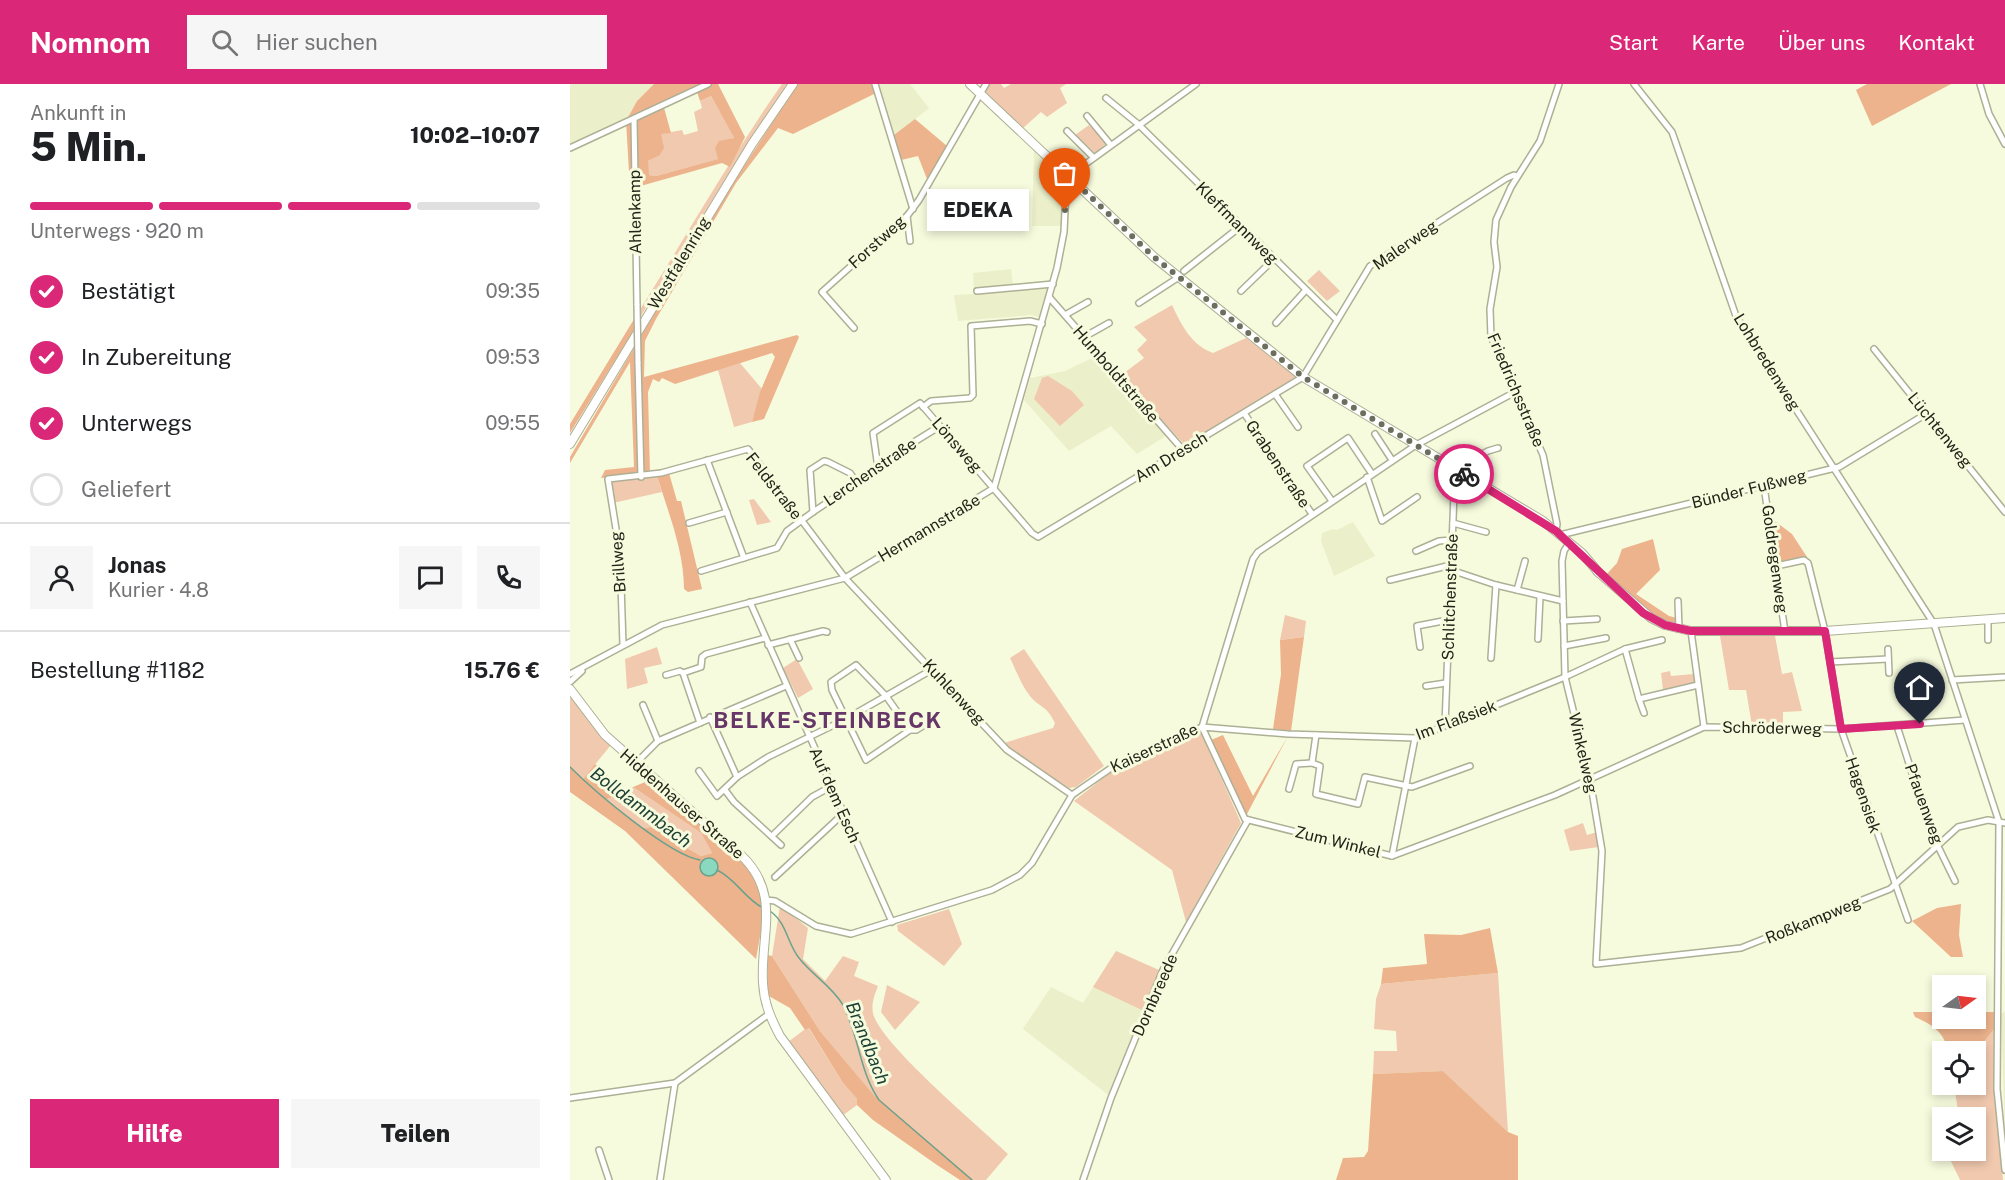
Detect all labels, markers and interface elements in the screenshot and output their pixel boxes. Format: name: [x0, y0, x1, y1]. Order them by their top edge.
search box: [187, 15, 607, 69]
text: Nomnom: [30, 26, 151, 59]
icon: search: [208, 26, 241, 59]
text: Hier suchen: [256, 29, 378, 55]
text: Start: [1609, 30, 1658, 55]
text: Karte: [1691, 30, 1745, 55]
text: Über uns: [1778, 30, 1865, 55]
text: Kontakt: [1898, 30, 1975, 55]
text: Ankunft in: [30, 101, 126, 125]
text: 10:02–10:07: [410, 122, 540, 148]
text: 5 Min.: [30, 124, 147, 170]
pin: [1039, 148, 1090, 210]
icon: bag: [1048, 157, 1081, 190]
street label: Ahlenkamp: [625, 170, 645, 254]
street label: Kleffmannweg: [1192, 178, 1282, 268]
callout: EDEKA: [927, 189, 1029, 231]
text: EDEKA: [943, 198, 1013, 222]
street label: Forstweg: [845, 212, 909, 272]
street label: Westfalenring: [644, 213, 714, 313]
street label: Malerweg: [1369, 216, 1441, 274]
text: Unterwegs · 920 m: [30, 219, 204, 243]
icon: check: [30, 275, 63, 308]
text: Bestätigt: [81, 278, 176, 304]
text: 09:35: [485, 279, 540, 303]
street label: Lohbredenweg: [1730, 310, 1804, 414]
street label: Humboldtstraße: [1069, 322, 1163, 426]
street label: Friedrichsstraße: [1483, 330, 1549, 450]
icon: check: [30, 341, 63, 374]
text: In Zubereitung: [81, 344, 232, 370]
text: 09:53: [485, 345, 540, 369]
street label: Lüchtenweg: [1904, 389, 1976, 472]
icon: check: [30, 407, 63, 440]
text: Unterwegs: [81, 410, 192, 436]
text: 09:55: [485, 411, 540, 435]
street label: Lönsweg: [928, 414, 986, 476]
street label: Grabenstraße: [1242, 417, 1314, 511]
street label: Am Dresch: [1131, 428, 1211, 486]
street label: Lerchenstraße: [820, 434, 920, 510]
courier: [1434, 444, 1494, 504]
street label: Feldstraße: [742, 449, 806, 523]
icon: bike: [1448, 458, 1481, 491]
street label: Bünder Fußweg: [1690, 466, 1808, 512]
text: Geliefert: [81, 476, 171, 502]
street label: Hermannstraße: [874, 490, 984, 566]
street label: Goldregenweg: [1758, 504, 1792, 614]
street label: Brillweg: [606, 531, 630, 593]
street label: Schlitchenstraße: [1438, 533, 1462, 661]
button: person: [30, 546, 93, 609]
button: chat: [399, 546, 462, 609]
button: phone: [477, 546, 540, 609]
text: Jonas: [108, 552, 166, 578]
text: Kurier · 4.8: [108, 578, 209, 602]
street label: Kuhlenweg: [919, 655, 989, 729]
text: Bestellung #1182: [30, 657, 205, 683]
text: 15.76 €: [464, 657, 540, 683]
pin: [1894, 662, 1945, 724]
icon: home: [1903, 671, 1936, 704]
street label: Im Flaßsiek: [1413, 696, 1499, 744]
district label: BELKE-STEINBECK: [713, 707, 943, 733]
street label: Winkelweg: [1565, 711, 1601, 795]
street label: Schröderweg: [1722, 718, 1822, 738]
street label: Kaiserstraße: [1107, 719, 1201, 777]
street label: Auf dem Esch: [805, 744, 865, 846]
street label: Hiddenhauser Straße: [616, 745, 748, 863]
street label: Hagensiek: [1841, 755, 1885, 835]
street label: Pfauenweg: [1901, 761, 1947, 847]
water label: Bolldammbach: [587, 762, 695, 852]
street label: Zum Winkel: [1293, 822, 1383, 862]
street label: Roßkampweg: [1763, 892, 1864, 948]
street label: Dornbreede: [1128, 951, 1182, 1039]
north arrow: [1932, 975, 1986, 1029]
map controls: [1932, 975, 1986, 1161]
water label: Brandbach: [842, 998, 894, 1088]
button: locate: [1932, 1041, 1986, 1095]
button: Hilfe: [30, 1099, 279, 1168]
button: Teilen: [291, 1099, 540, 1168]
button: layers: [1932, 1107, 1986, 1161]

